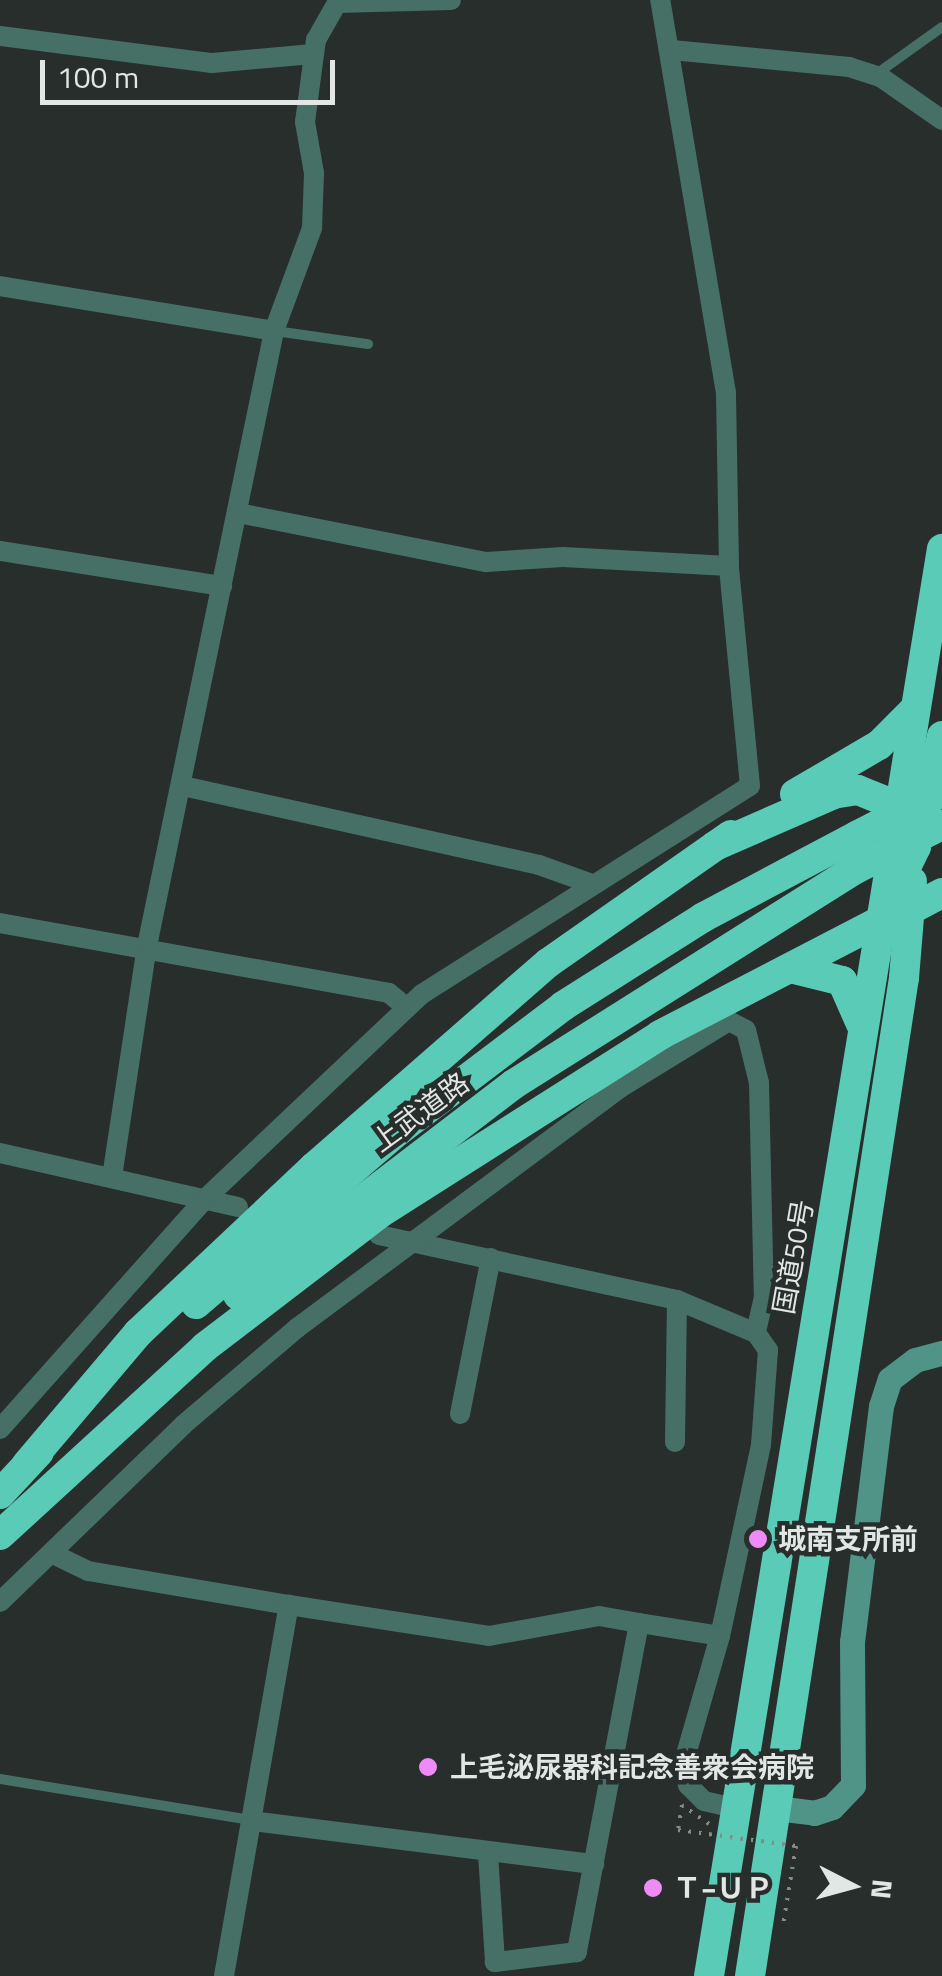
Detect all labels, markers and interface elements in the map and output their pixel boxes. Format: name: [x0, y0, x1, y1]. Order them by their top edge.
scale bar: [45, 40, 340, 102]
text: 100 m: [57, 54, 139, 100]
street label: 上武道路: [365, 1065, 475, 1159]
street label: 国道50号: [766, 1197, 820, 1317]
place label: 城南支所前: [778, 1522, 918, 1556]
marker: 城南支所前: [747, 1528, 769, 1550]
place label: 上毛泌尿器科記念善衆会病院: [450, 1750, 814, 1784]
marker: 上毛泌尿器科記念善衆会病院: [415, 1754, 441, 1780]
north arrow: [802, 1836, 902, 1936]
place label: Ｔ−ＵＰ: [673, 1871, 773, 1905]
marker: Ｔ−ＵＰ: [642, 1877, 664, 1899]
text: N: [860, 1877, 905, 1901]

